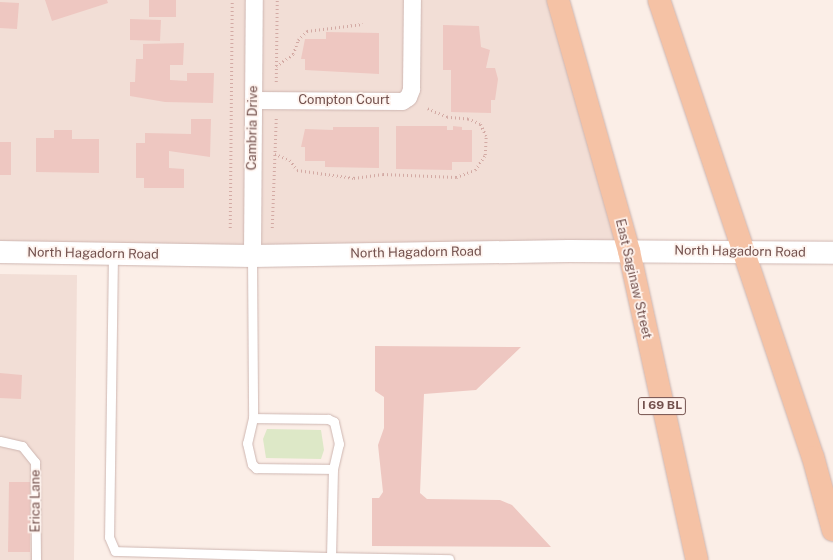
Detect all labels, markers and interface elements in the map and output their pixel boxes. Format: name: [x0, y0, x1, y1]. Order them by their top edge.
street label: Cambria Drive: [244, 85, 262, 171]
street label: Compton Court: [298, 92, 390, 108]
street label: East Saginaw Street: [612, 217, 654, 341]
street label: North Hagadorn Road: [674, 243, 806, 261]
street label: North Hagadorn Road: [350, 244, 482, 262]
street label: North Hagadorn Road: [27, 245, 159, 263]
road number: I 69 BL: [637, 396, 687, 416]
street label: Erica Lane: [28, 470, 44, 532]

